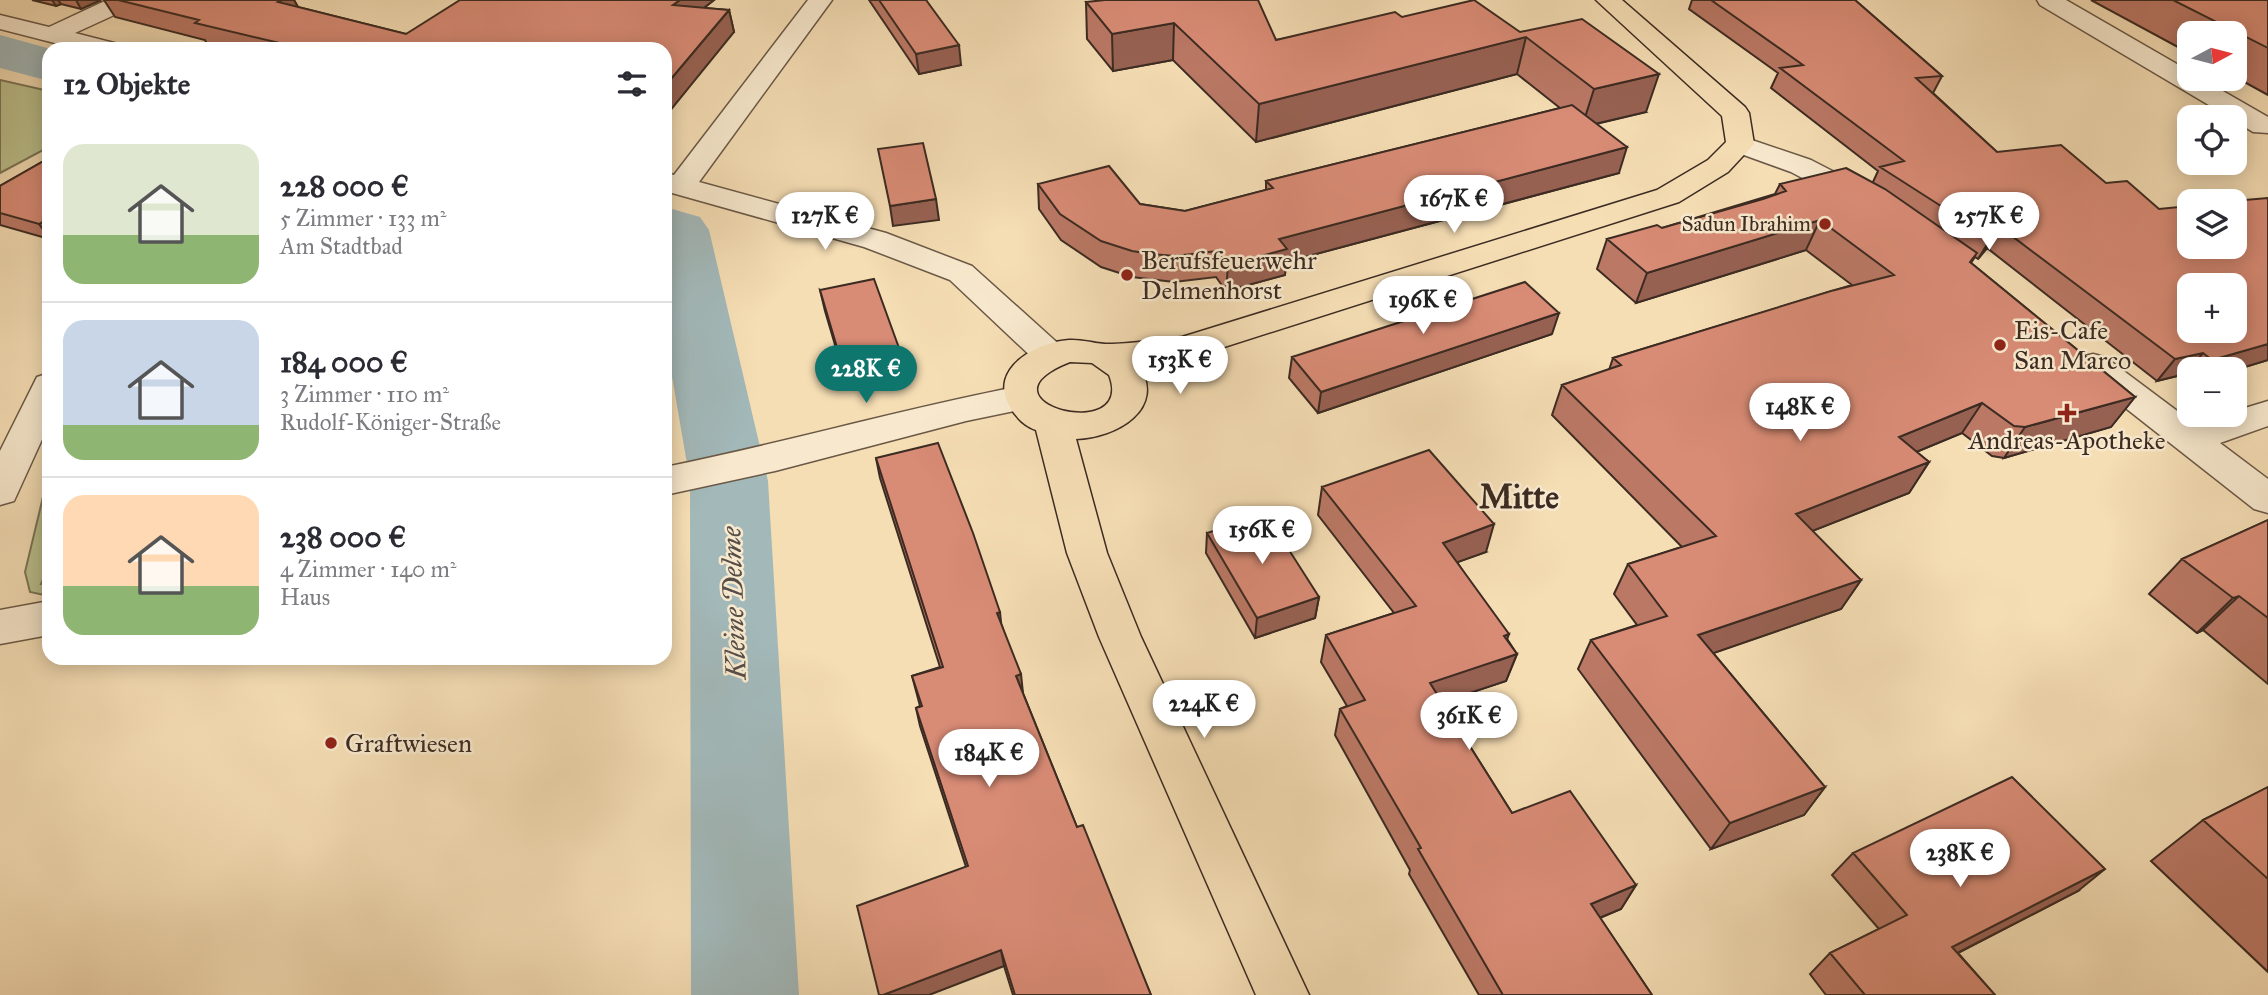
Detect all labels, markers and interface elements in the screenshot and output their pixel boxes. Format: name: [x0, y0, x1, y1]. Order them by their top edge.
north arrow: [2177, 21, 2247, 91]
map controls: [2177, 21, 2247, 427]
icon: filters: [613, 65, 651, 103]
text: 12 Objekte: [63, 66, 190, 102]
button: locate: [2177, 105, 2247, 175]
text: 228 000 €: [280, 168, 409, 204]
icon: home: [119, 172, 203, 256]
pin: 167K €: [1397, 176, 1511, 235]
text: 167K €: [1420, 184, 1488, 212]
button: layers: [2177, 189, 2247, 259]
pin: 127K €: [768, 192, 882, 252]
pin: 257K €: [1932, 192, 2046, 252]
text: 127K €: [791, 201, 859, 229]
text: 257K €: [1954, 201, 2024, 229]
text: 5 Zimmer · 133 m²: [280, 204, 446, 232]
place label: Sadun Ibrahim: [1681, 211, 1811, 237]
marker: Sadun Ibrahim: [1817, 216, 1833, 232]
text: Am Stadtbad: [280, 232, 403, 260]
place label: Berufsfeuerwehr Delmenhorst: [1141, 244, 1317, 306]
marker: Berufsfeuerwehr Delmenhorst: [1119, 267, 1135, 283]
button: +: [2177, 273, 2247, 343]
pin: 196K €: [1366, 276, 1480, 336]
text: 196K €: [1389, 285, 1457, 313]
place label: Eis-Cafe San Marco: [2014, 314, 2131, 376]
pin: 153K €: [1123, 336, 1237, 396]
marker: Eis-Cafe San Marco: [1992, 337, 2008, 353]
text: 184 000 €: [280, 344, 408, 380]
text: 153K €: [1148, 345, 1212, 373]
pin: 228K €: [809, 346, 923, 405]
icon: home: [119, 348, 203, 432]
text: 228K €: [831, 354, 901, 382]
button: −: [2177, 357, 2247, 427]
text: 3 Zimmer · 110 m²: [280, 380, 449, 408]
pin: 148K €: [1743, 384, 1857, 443]
text: 148K €: [1765, 392, 1835, 420]
marker: Andreas-Apotheke: [2059, 405, 2075, 421]
text: Rudolf-Königer-Straße: [280, 408, 501, 436]
place label: Andreas-Apotheke: [1968, 424, 2166, 456]
district label: Mitte: [1479, 477, 1559, 517]
pin: 156K €: [1205, 506, 1319, 566]
text: 156K €: [1229, 515, 1295, 543]
text: 238 000 €: [280, 519, 406, 555]
icon: home: [119, 523, 203, 607]
water label: Kleine Delme: [713, 525, 754, 682]
text: 4 Zimmer · 140 m²: [280, 555, 456, 583]
text: Haus: [280, 583, 330, 611]
pin: 224K €: [1147, 680, 1261, 740]
text: 224K €: [1169, 689, 1239, 717]
pin: 361K €: [1412, 692, 1526, 752]
text: 361K €: [1436, 701, 1502, 729]
place label: Graftwiesen: [345, 727, 472, 759]
pin: 184K €: [932, 730, 1046, 789]
marker: Graftwiesen: [323, 735, 339, 751]
text: 184K €: [954, 738, 1024, 766]
pin: 238K €: [1903, 830, 2017, 889]
text: 238K €: [1926, 838, 1994, 866]

